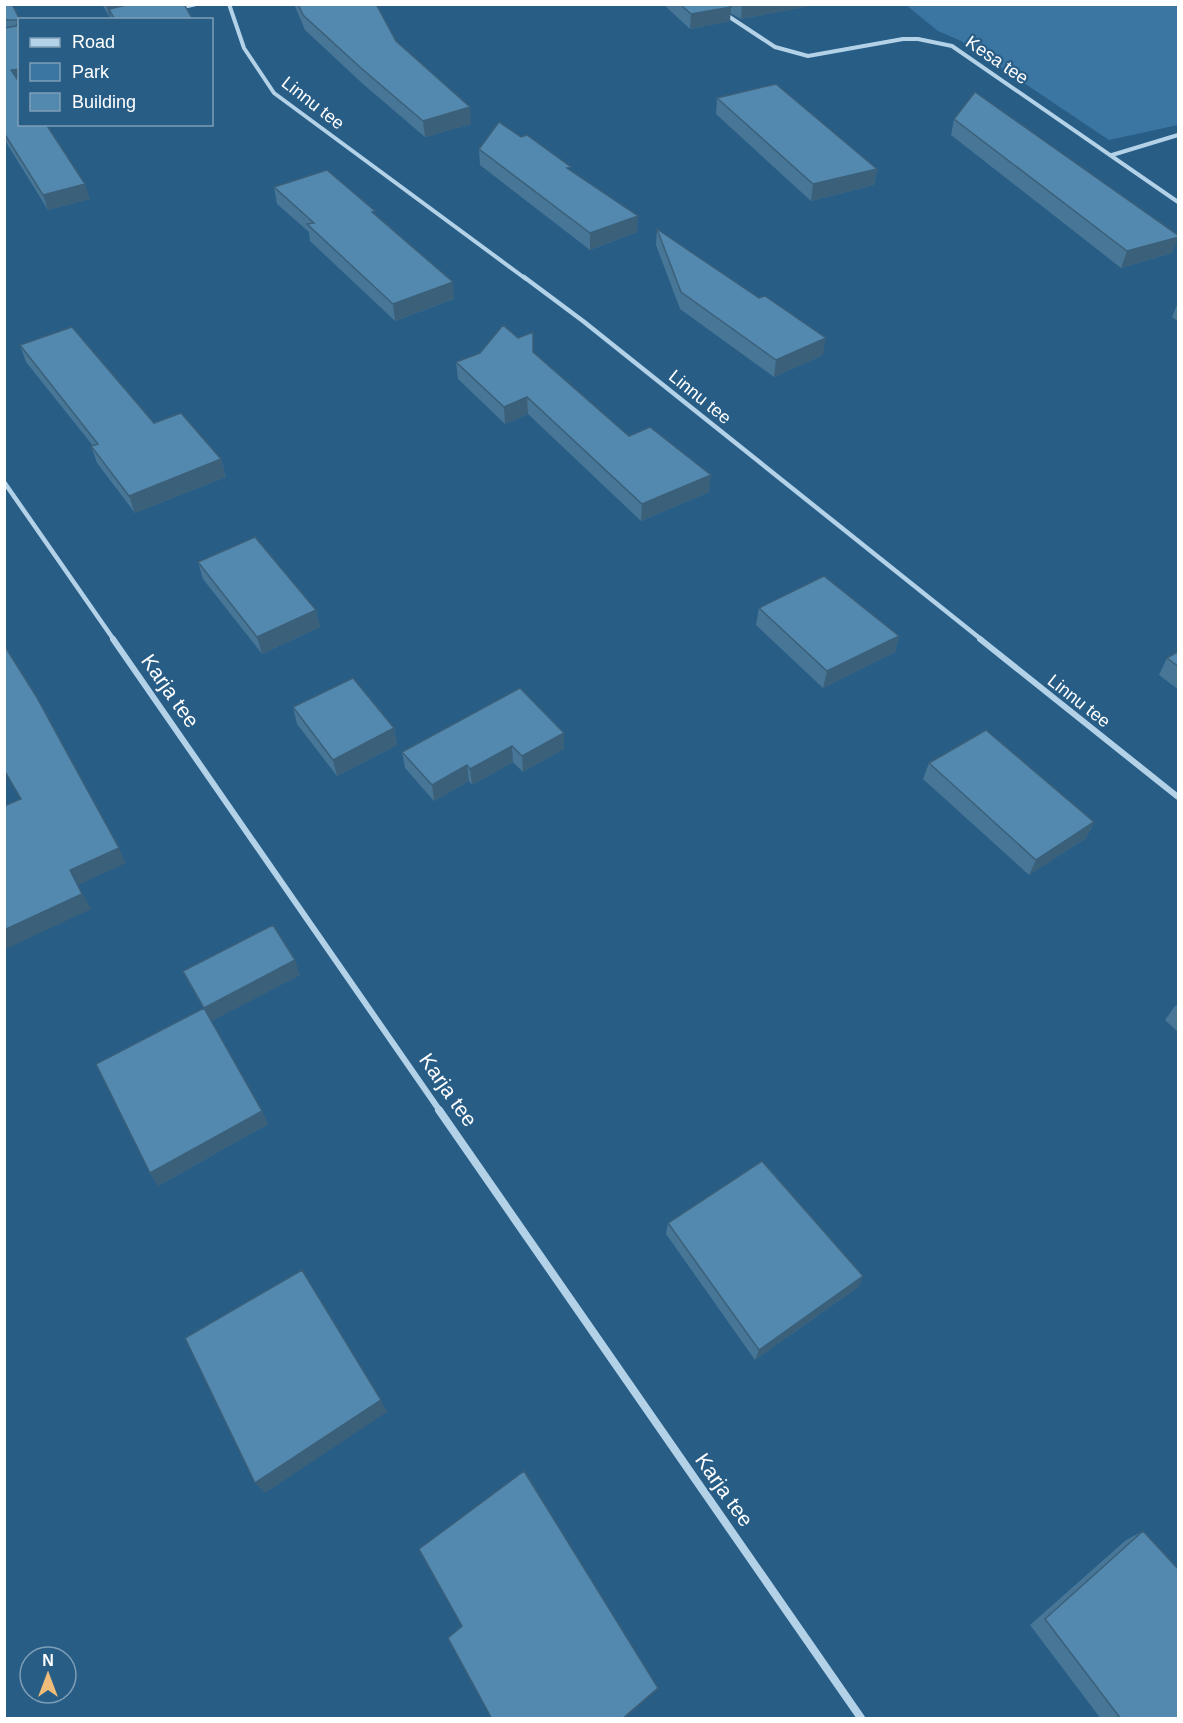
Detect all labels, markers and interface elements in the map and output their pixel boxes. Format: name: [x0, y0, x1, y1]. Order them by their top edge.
legend: [18, 18, 213, 126]
text: Road: [72, 32, 115, 52]
street label: Kesa tee: [962, 32, 1032, 88]
text: Park: [72, 62, 110, 82]
street label: Linnu tee: [278, 72, 348, 134]
text: Building: [72, 92, 136, 112]
street label: Linnu tee: [665, 366, 735, 428]
street label: Karja tee: [137, 650, 204, 732]
street label: Linnu tee: [1044, 670, 1114, 732]
street label: Karja tee: [415, 1049, 482, 1131]
street label: Karja tee: [691, 1449, 758, 1531]
north arrow: [18, 1645, 78, 1705]
text: N: [42, 1652, 54, 1669]

